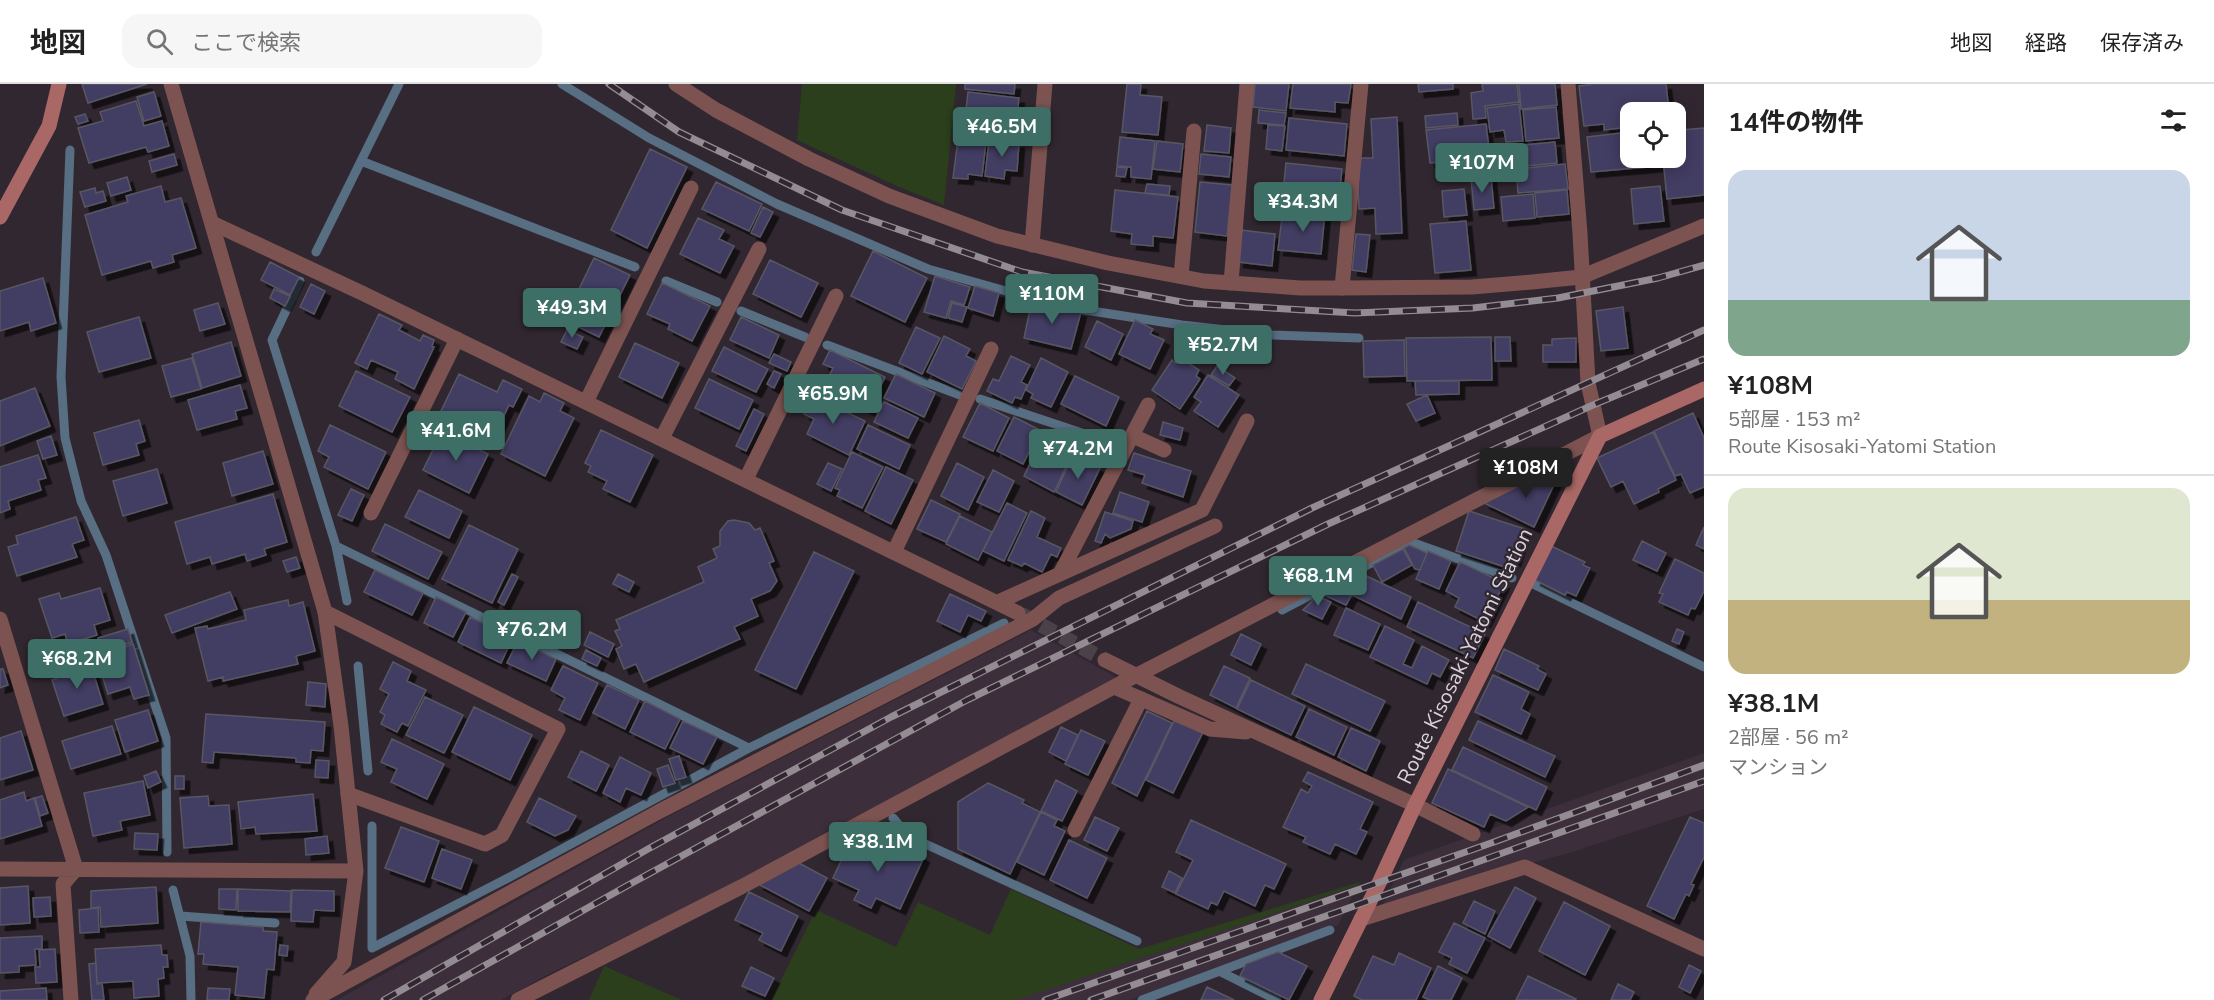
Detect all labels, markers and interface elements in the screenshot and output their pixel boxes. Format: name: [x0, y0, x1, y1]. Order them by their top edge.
search box: [122, 14, 542, 68]
text: 地図: [30, 24, 86, 62]
icon: search: [143, 25, 176, 58]
text: ここで検索: [191, 28, 301, 58]
text: 地図: [1950, 29, 1992, 57]
text: 経路: [2025, 29, 2067, 57]
text: 保存済み: [2100, 29, 2184, 57]
map controls: [1620, 102, 1686, 168]
button: locate: [1620, 102, 1686, 168]
icon: filters: [2157, 104, 2190, 137]
text: 14件の物件: [1728, 105, 1863, 140]
pin: ¥46.5M: [953, 107, 1051, 158]
text: ¥46.5M: [967, 113, 1037, 140]
pin: ¥107M: [1440, 143, 1524, 194]
text: ¥107M: [1449, 149, 1515, 176]
pin: ¥34.3M: [1254, 182, 1352, 233]
text: ¥34.3M: [1268, 188, 1338, 215]
icon: home: [1905, 209, 2013, 317]
pin: ¥110M: [1010, 274, 1094, 325]
text: ¥110M: [1019, 280, 1085, 307]
pin: ¥49.3M: [523, 288, 621, 339]
text: ¥49.3M: [537, 294, 607, 321]
pin: ¥52.7M: [1174, 325, 1272, 376]
text: ¥52.7M: [1188, 331, 1258, 358]
text: ¥108M: [1728, 368, 1813, 403]
pin: ¥65.9M: [784, 374, 882, 425]
text: ¥65.9M: [798, 380, 868, 407]
text: 5部屋 · 153 m²: [1728, 406, 1861, 433]
pin: ¥41.6M: [407, 411, 505, 462]
text: ¥41.6M: [421, 417, 491, 444]
pin: ¥74.2M: [1029, 429, 1127, 480]
text: Route Kisosaki-Yatomi Station: [1728, 433, 1996, 460]
text: ¥74.2M: [1043, 435, 1113, 462]
pin: ¥108M: [1484, 448, 1568, 499]
text: ¥108M: [1493, 454, 1559, 481]
street label: Route Kisosaki-Yatomi Station: [1391, 523, 1539, 789]
icon: home: [1905, 527, 2013, 635]
pin: ¥68.1M: [1269, 556, 1367, 607]
text: ¥68.1M: [1283, 562, 1353, 589]
pin: ¥76.2M: [483, 610, 581, 661]
text: ¥76.2M: [497, 616, 567, 643]
pin: ¥68.2M: [28, 639, 126, 690]
text: ¥68.2M: [42, 645, 112, 672]
text: ¥38.1M: [1728, 686, 1819, 721]
text: 2部屋 · 56 m²: [1728, 724, 1849, 751]
text: マンション: [1728, 754, 1828, 781]
pin: ¥38.1M: [829, 822, 927, 873]
text: ¥38.1M: [843, 828, 913, 855]

